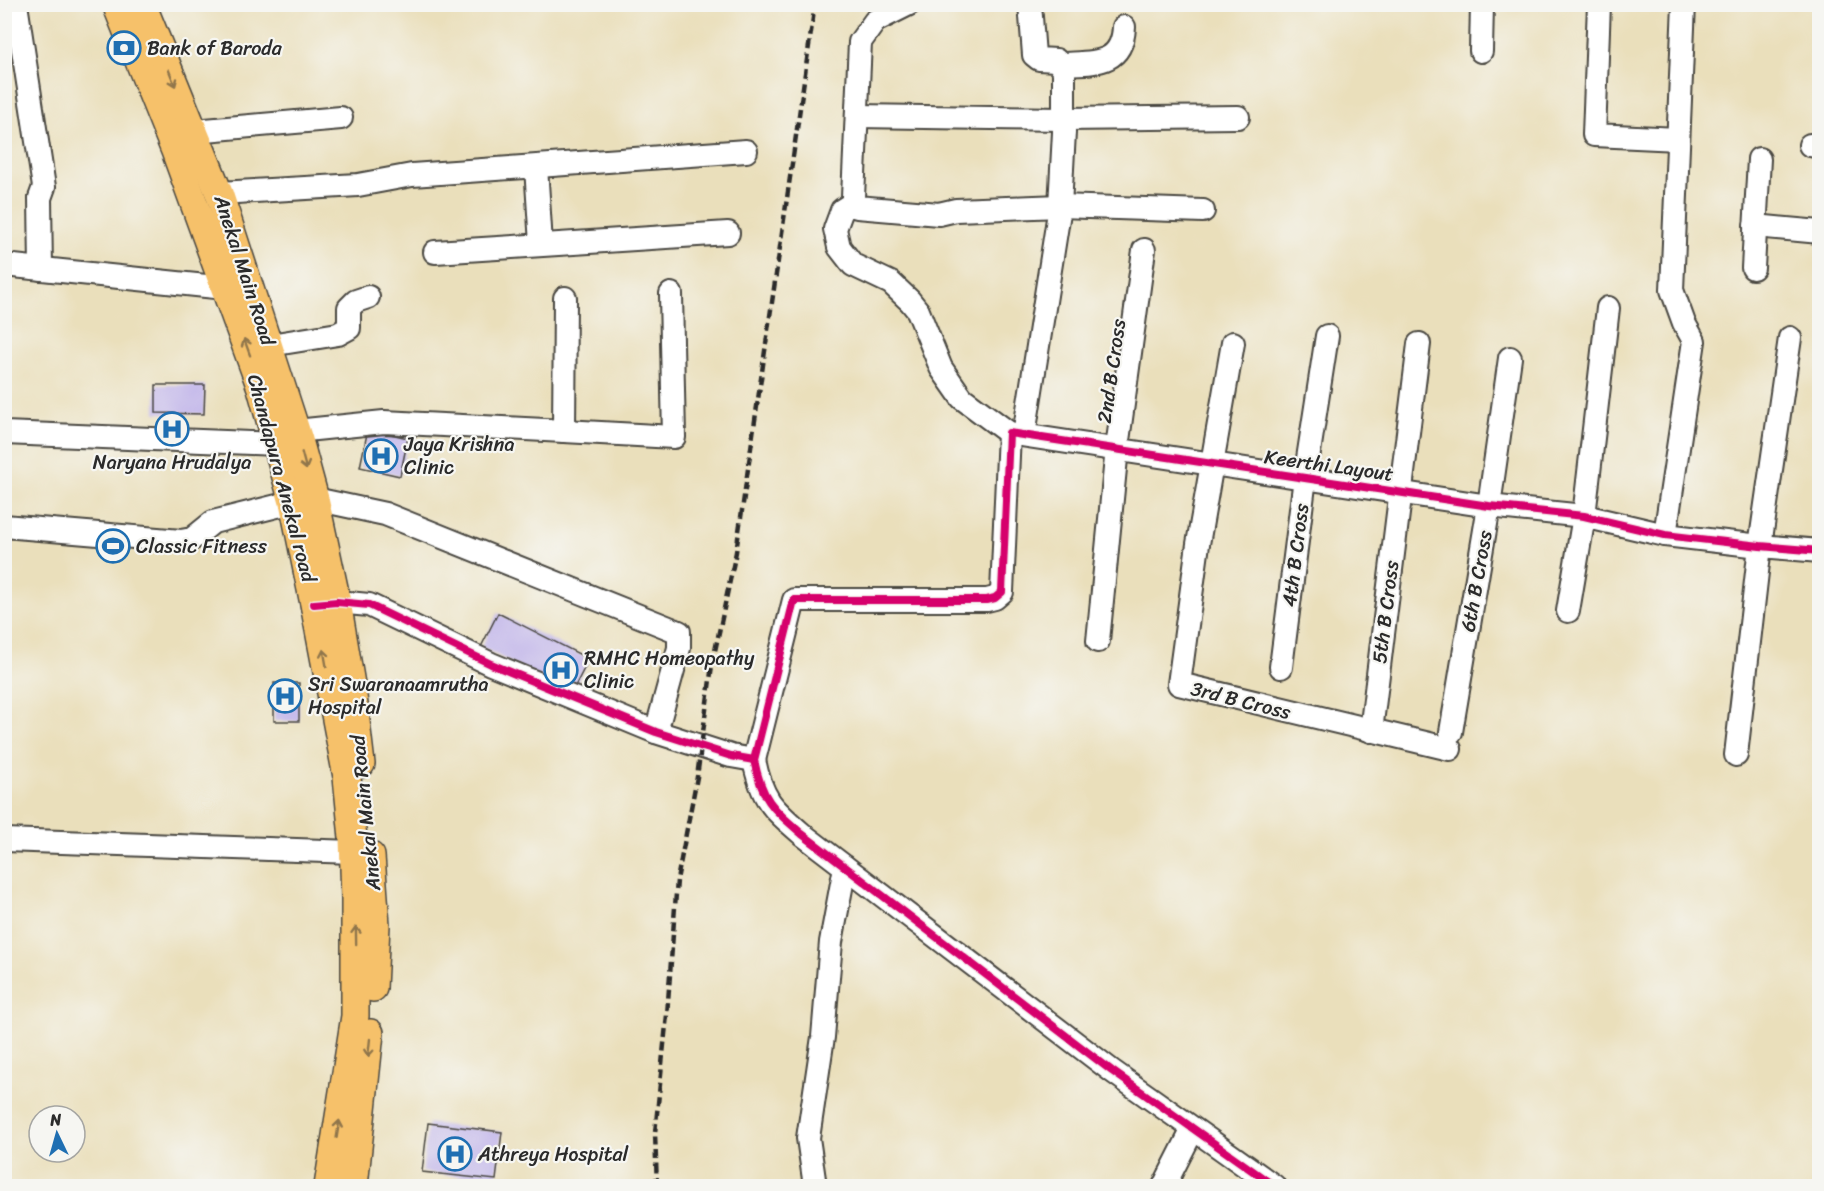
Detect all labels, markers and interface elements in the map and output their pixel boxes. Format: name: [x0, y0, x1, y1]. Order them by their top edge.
bank icon: Bank of Baroda: [106, 30, 142, 66]
place label: Bank of Baroda: [147, 31, 283, 66]
one-way arrow: [167, 68, 178, 87]
street label: Anekal Main Road: [203, 189, 286, 351]
street label: 2nd B Cross: [1087, 316, 1136, 426]
one-way arrow: [240, 339, 251, 357]
street label: Chandapura Anekal road: [237, 370, 326, 587]
hospital icon: Naryana Hrudalya: [154, 411, 190, 447]
place label: Jaya Krishna Clinic: [403, 427, 514, 485]
hospital icon: Jaya Krishna Clinic: [363, 438, 399, 474]
street label: Keerthi Layout: [1262, 439, 1396, 492]
place label: Naryana Hrudalya: [93, 445, 251, 480]
one-way arrow: [299, 451, 311, 470]
street label: 4th B Cross: [1272, 501, 1319, 609]
street label: 6th B Cross: [1450, 527, 1503, 635]
sports icon: Classic Fitness: [95, 528, 131, 564]
place label: Classic Fitness: [136, 529, 268, 564]
street label: 5th B Cross: [1362, 558, 1409, 666]
place label: RMHC Homeopathy Clinic: [584, 641, 755, 699]
one-way arrow: [319, 649, 330, 669]
hospital icon: RMHC Homeopathy Clinic: [543, 652, 579, 688]
place label: Sri Swaranaamrutha Hospital: [308, 667, 489, 725]
street label: 3rd B Cross: [1187, 671, 1295, 730]
hospital icon: Sri Swaranaamrutha Hospital: [267, 678, 303, 714]
street label: Anekal Main Road: [340, 732, 391, 894]
one-way arrow: [350, 926, 362, 946]
one-way arrow: [363, 1038, 374, 1057]
north arrow: [27, 1104, 87, 1164]
text: N: [48, 1105, 63, 1135]
one-way arrow: [333, 1119, 344, 1139]
hospital icon: Athreya Hospital: [437, 1136, 473, 1172]
place label: Athreya Hospital: [477, 1137, 630, 1172]

